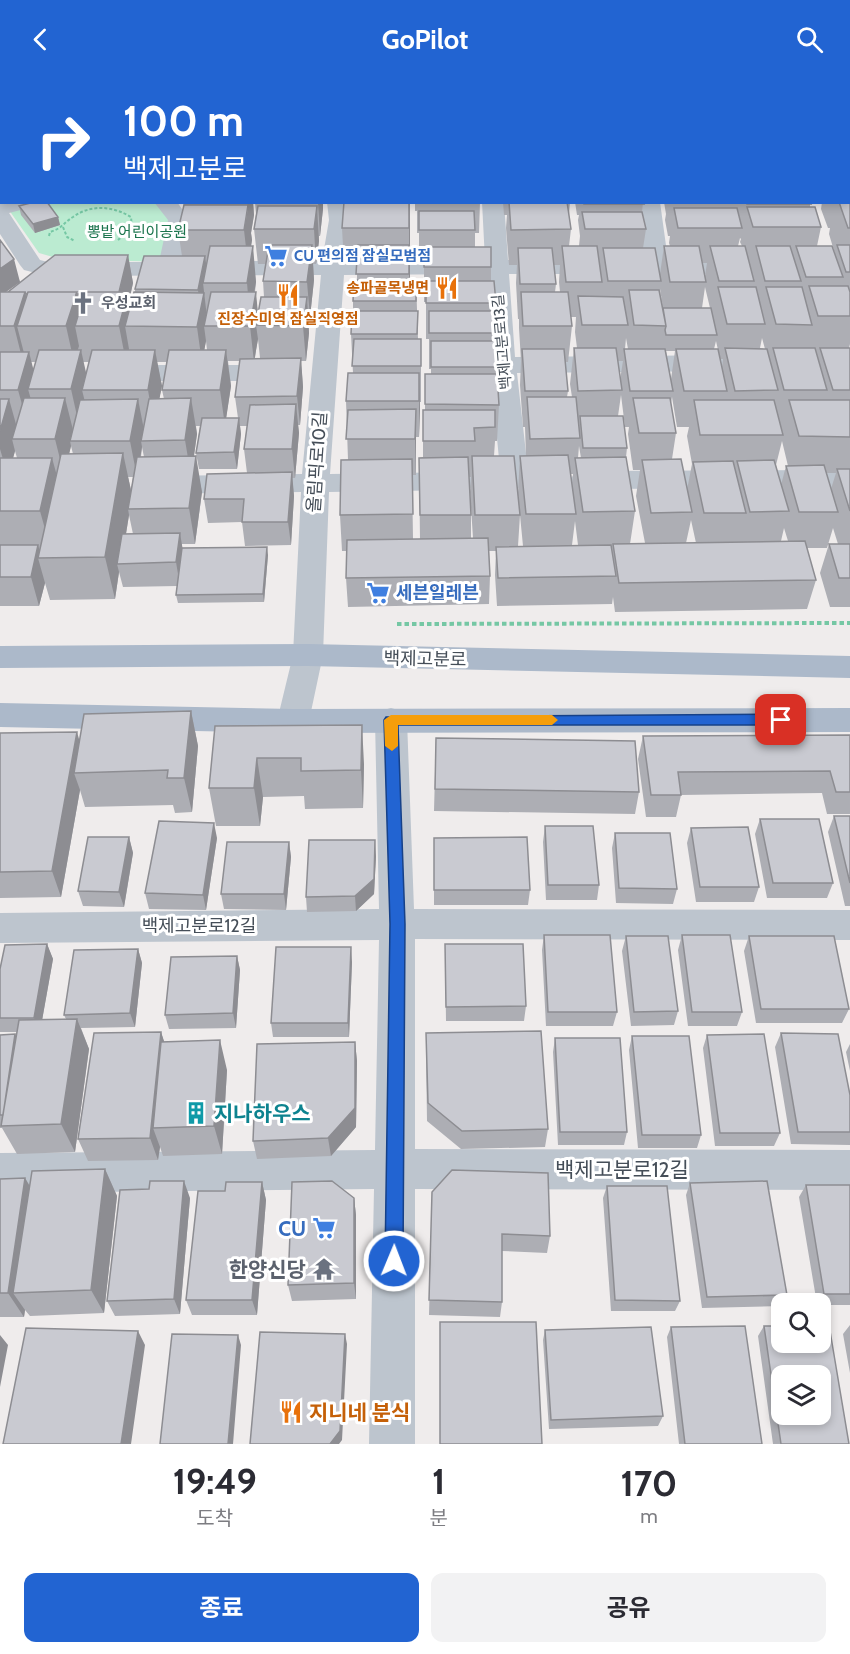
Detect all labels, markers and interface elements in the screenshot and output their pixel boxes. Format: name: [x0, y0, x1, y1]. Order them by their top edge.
icon: back: [24, 23, 57, 56]
text: GoPilot: [382, 23, 468, 56]
icon: search: [793, 23, 826, 56]
text: 100 m: [123, 95, 244, 147]
icon: right: [24, 102, 102, 180]
text: 백제고분로: [123, 152, 247, 185]
park label: 뽕밭 어린이공원: [87, 223, 187, 241]
supermarket icon: CU 편의점 잠실모범점: [263, 243, 289, 269]
place label: CU 편의점 잠실모범점: [294, 247, 431, 265]
restaurant icon: 송파골목냉면: [434, 275, 460, 301]
place label: 송파골목냉면: [346, 279, 429, 297]
restaurant icon: 진장수미역 잠실직영점: [275, 282, 301, 308]
church icon: 우성교회: [70, 290, 96, 316]
street label: 백제고분로13길: [489, 293, 515, 391]
place label: 우성교회: [101, 294, 156, 312]
place label: 진장수미역 잠실직영점: [217, 310, 359, 328]
street label: 올림픽로10길: [302, 411, 332, 513]
supermarket icon: 세븐일레븐: [365, 580, 391, 606]
place label: 세븐일레븐: [396, 582, 479, 604]
street label: 백제고분로: [383, 647, 467, 671]
pin: [755, 694, 806, 745]
icon: arrive: [764, 703, 797, 736]
street label: 백제고분로12길: [142, 915, 256, 937]
building icon: 지나하우스: [183, 1100, 209, 1126]
place label: 지나하우스: [214, 1101, 311, 1126]
street label: 백제고분로12길: [555, 1157, 689, 1182]
supermarket icon: CU: [311, 1215, 337, 1241]
place label: CU: [278, 1216, 306, 1241]
position arrow: [362, 1229, 426, 1293]
temple icon: 한양신당: [311, 1256, 337, 1282]
place label: 한양신당: [229, 1257, 306, 1282]
map controls: [771, 1293, 831, 1425]
button: search: [771, 1293, 831, 1353]
button: layers: [771, 1365, 831, 1425]
restaurant icon: 지니네 분식: [278, 1399, 304, 1425]
place label: 지니네 분식: [309, 1400, 410, 1425]
text: 19:49: [173, 1459, 257, 1503]
text: 1: [432, 1459, 445, 1503]
text: 170: [621, 1461, 677, 1505]
text: m: [640, 1504, 658, 1528]
text: 도착: [196, 1506, 233, 1530]
text: 분: [429, 1506, 448, 1530]
button: 종료: [24, 1573, 419, 1642]
button: 공유: [431, 1573, 826, 1642]

